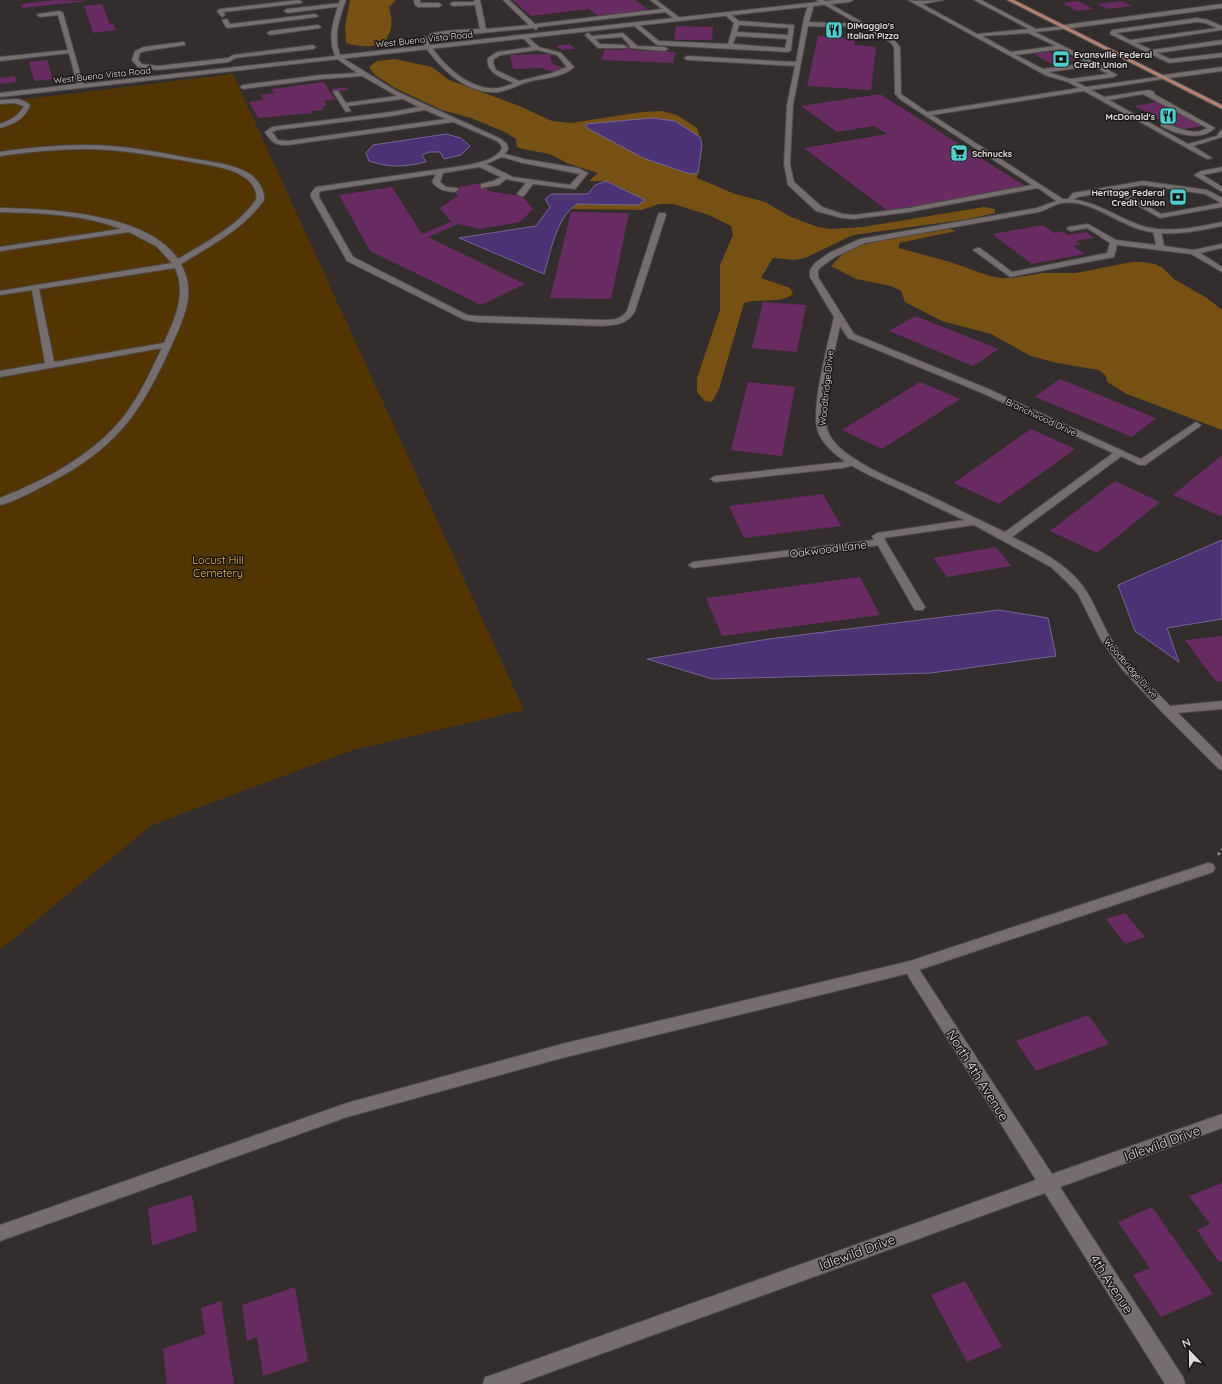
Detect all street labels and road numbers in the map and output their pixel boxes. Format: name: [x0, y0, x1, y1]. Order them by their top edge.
street label: West Buena Vista Road: [375, 28, 473, 50]
street label: West Buena Vista Road: [53, 64, 151, 86]
street label: Woodbridge Drive: [817, 350, 835, 426]
street label: Branchwood Drive: [1004, 396, 1078, 438]
street label: Oakwood Lane: [789, 537, 867, 561]
street label: Woodbridge Drive: [1102, 636, 1160, 700]
street label: North 4th Avenue: [944, 1027, 1012, 1123]
street label: Idlewild Drive: [1122, 1122, 1202, 1164]
street label: Idlewild Drive: [817, 1231, 897, 1273]
street label: 4th Avenue: [1087, 1252, 1137, 1316]

